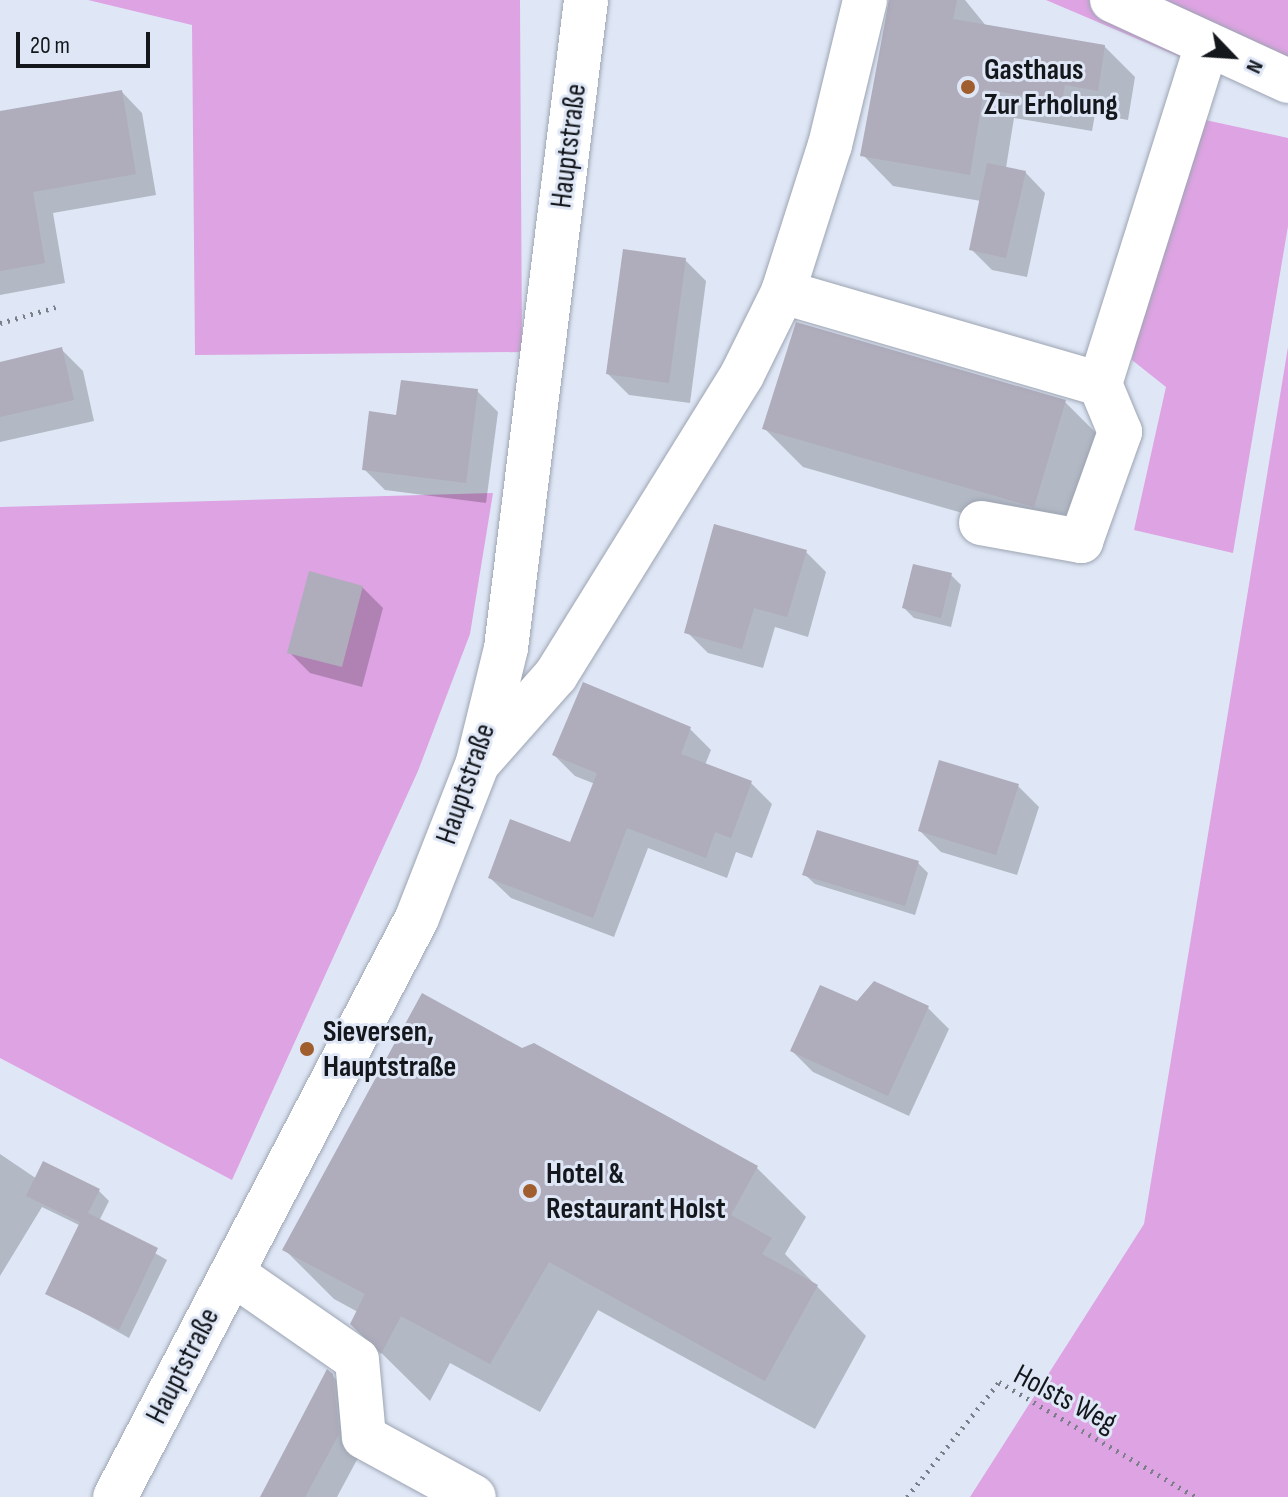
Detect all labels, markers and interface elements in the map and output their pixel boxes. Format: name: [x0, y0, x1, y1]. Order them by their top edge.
scale bar: [20, 16, 154, 66]
north arrow: [1192, 16, 1272, 96]
text: 20 m: [30, 31, 70, 60]
place label: Gasthaus Zur Erholung: [984, 52, 1118, 122]
text: N: [1239, 55, 1269, 77]
marker: Gasthaus Zur Erholung: [959, 78, 977, 96]
street label: Hauptstraße: [544, 82, 594, 210]
street label: Hauptstraße: [429, 719, 503, 849]
place label: Sieversen, Hauptstraße: [323, 1014, 456, 1084]
marker: Sieversen, Hauptstraße: [298, 1040, 316, 1058]
place label: Hotel & Restaurant Holst: [546, 1156, 726, 1226]
marker: Hotel & Restaurant Holst: [521, 1182, 539, 1200]
street label: Hauptstraße: [139, 1302, 227, 1430]
street label: Holsts Weg: [1007, 1357, 1123, 1441]

